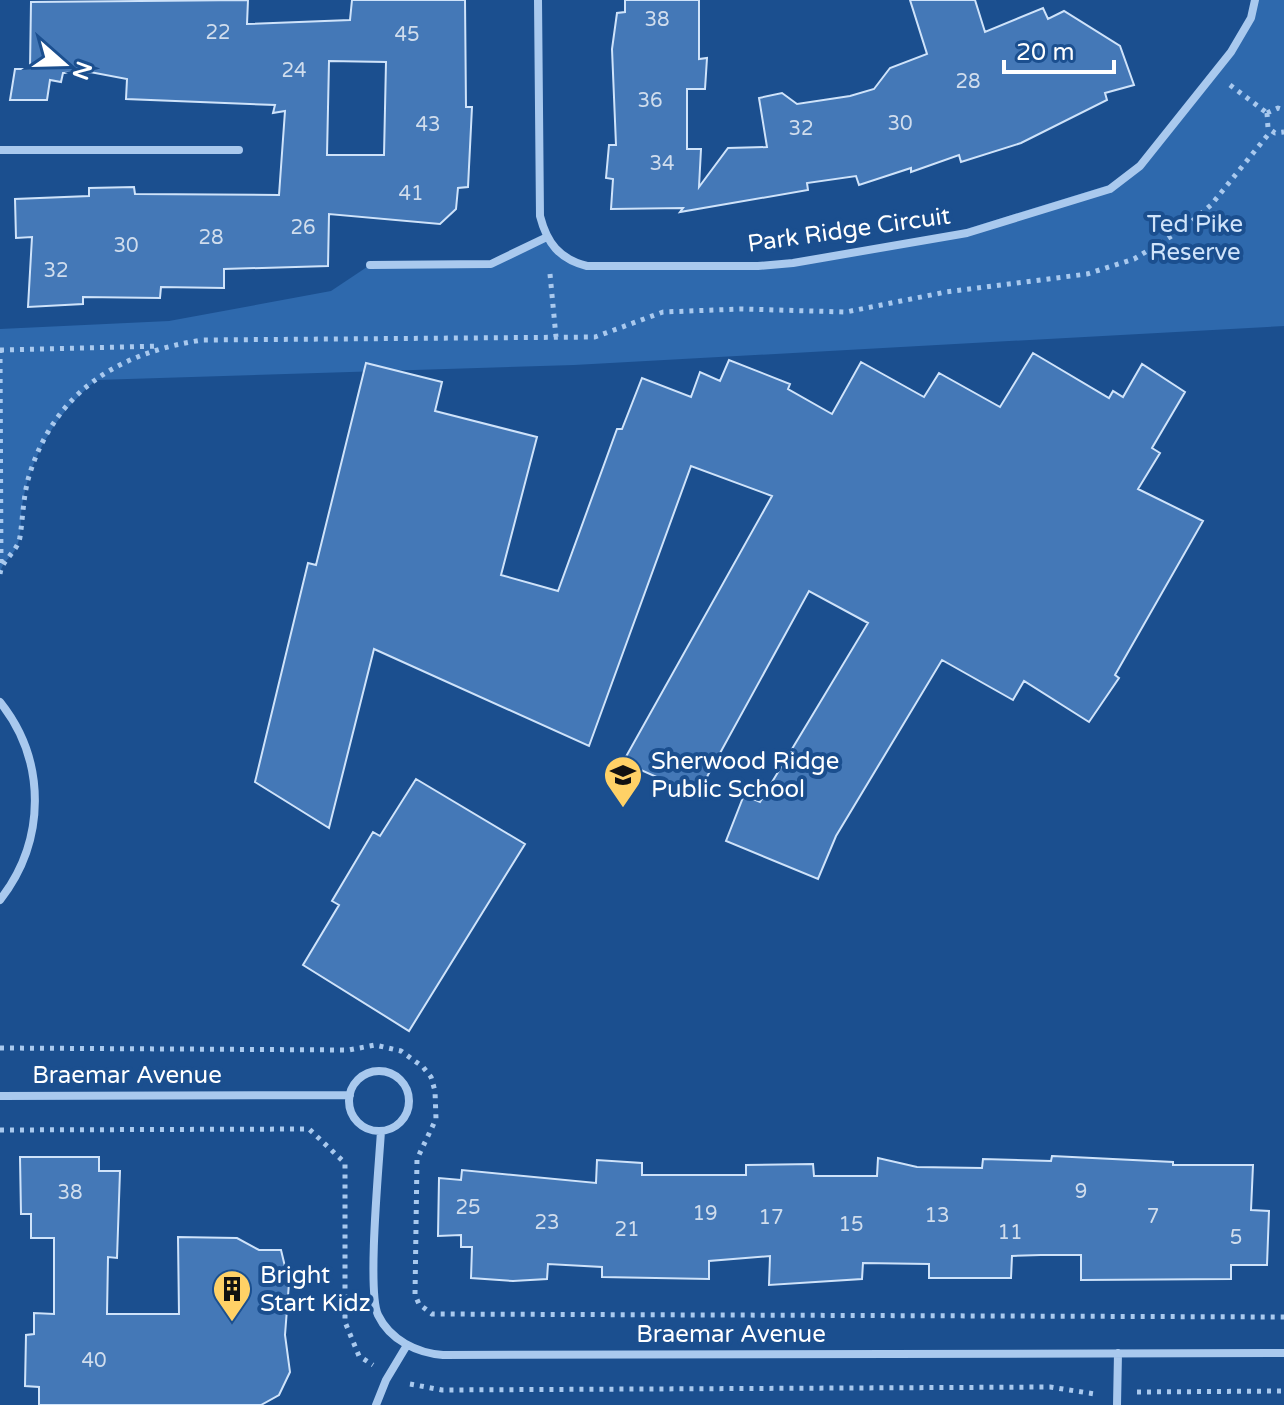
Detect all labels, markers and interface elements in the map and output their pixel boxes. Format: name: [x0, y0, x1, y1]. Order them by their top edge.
house number: 38: [644, 8, 670, 32]
house number: 22: [205, 21, 231, 45]
house number: 45: [394, 23, 420, 47]
north arrow: [24, 24, 104, 104]
scale bar: [1004, 24, 1114, 74]
text: 20 m: [1016, 38, 1074, 67]
text: N: [67, 58, 97, 83]
house number: 24: [281, 59, 307, 83]
house number: 28: [955, 70, 981, 94]
house number: 36: [637, 89, 663, 113]
house number: 30: [887, 112, 913, 136]
house number: 43: [415, 113, 441, 137]
house number: 32: [788, 117, 814, 141]
house number: 34: [649, 152, 675, 176]
house number: 41: [398, 182, 424, 206]
street label: Park Ridge Circuit: [746, 201, 952, 259]
park label: Ted Pike Reserve: [1147, 210, 1243, 267]
house number: 26: [290, 216, 316, 240]
house number: 28: [198, 226, 224, 250]
house number: 30: [113, 234, 139, 258]
house number: 32: [43, 259, 69, 283]
place label: Sherwood Ridge Public School: [651, 747, 839, 804]
school or university icon: Sherwood Ridge Public School: [602, 754, 644, 809]
street label: Braemar Avenue: [32, 1061, 222, 1090]
house number: 9: [1075, 1180, 1087, 1204]
house number: 38: [57, 1181, 83, 1205]
house number: 25: [455, 1196, 481, 1220]
house number: 19: [692, 1202, 718, 1226]
house number: 13: [924, 1204, 950, 1228]
house number: 7: [1147, 1205, 1159, 1229]
house number: 17: [758, 1206, 784, 1230]
house number: 23: [534, 1211, 560, 1235]
house number: 15: [838, 1213, 864, 1237]
house number: 21: [614, 1218, 640, 1242]
house number: 11: [997, 1221, 1023, 1245]
house number: 5: [1230, 1226, 1242, 1250]
place label: Bright Start Kidz: [260, 1261, 371, 1318]
building icon: Bright Start Kidz: [211, 1268, 253, 1323]
street label: Braemar Avenue: [636, 1320, 826, 1349]
house number: 40: [81, 1349, 107, 1373]

